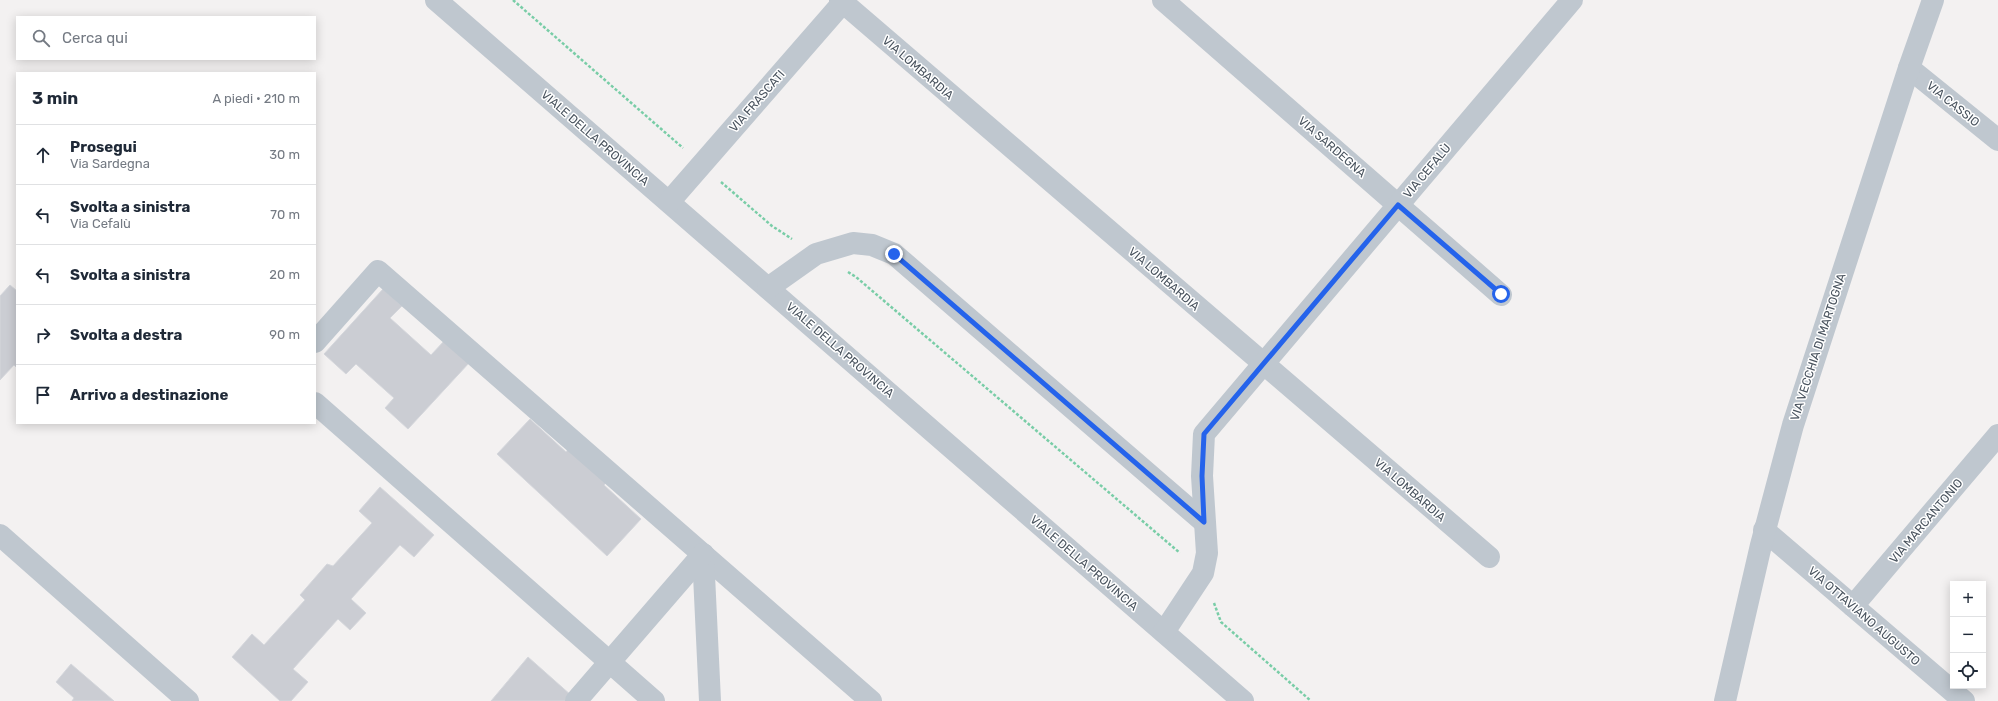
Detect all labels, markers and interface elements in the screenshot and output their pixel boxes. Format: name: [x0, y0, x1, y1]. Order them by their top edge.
search box: [16, 16, 316, 60]
icon: search: [30, 27, 52, 49]
text: Cerca qui: [62, 29, 128, 47]
street label: VIA LOMBARDIA: [880, 33, 956, 103]
street label: VIA FRASCATI: [726, 67, 788, 135]
street label: VIA CASSIO: [1924, 78, 1982, 130]
street label: VIALE DELLA PROVINCIA: [538, 87, 652, 189]
text: 3 min: [32, 88, 78, 108]
text: A piedi · 210 m: [213, 91, 300, 106]
street label: VIA SARDEGNA: [1295, 114, 1369, 180]
text: Prosegui: [70, 138, 137, 156]
street label: VIA CEFALÙ: [1400, 141, 1454, 201]
icon: ahead: [32, 144, 54, 166]
text: 30 m: [269, 147, 300, 162]
text: Via Sardegna: [70, 156, 150, 171]
text: Svolta a sinistra: [70, 198, 190, 216]
icon: left: [32, 204, 54, 226]
text: 70 m: [270, 207, 300, 222]
text: Via Cefalù: [70, 216, 131, 231]
street label: VIA LOMBARDIA: [1126, 244, 1202, 314]
route end: [885, 245, 903, 263]
icon: left: [32, 264, 54, 286]
text: Svolta a sinistra: [70, 266, 190, 284]
text: 20 m: [269, 267, 300, 282]
street label: VIA VECCHIA DI MARTOGNA: [1788, 271, 1848, 423]
route start: [1492, 285, 1510, 303]
street label: VIALE DELLA PROVINCIA: [783, 299, 897, 401]
icon: right: [32, 324, 54, 346]
text: Svolta a destra: [70, 326, 182, 344]
text: 90 m: [269, 327, 300, 342]
icon: arrive: [32, 384, 54, 406]
text: Arrivo a destinazione: [70, 386, 228, 404]
street label: VIA LOMBARDIA: [1372, 455, 1448, 525]
street label: VIA MARCANTONIO: [1887, 476, 1965, 566]
street label: VIALE DELLA PROVINCIA: [1027, 512, 1141, 614]
street label: VIA OTTAVIANO AUGUSTO: [1805, 564, 1923, 668]
map controls: [1950, 581, 1986, 689]
button: +: [1950, 581, 1986, 617]
button: −: [1950, 617, 1986, 653]
button: locate: [1950, 653, 1986, 689]

